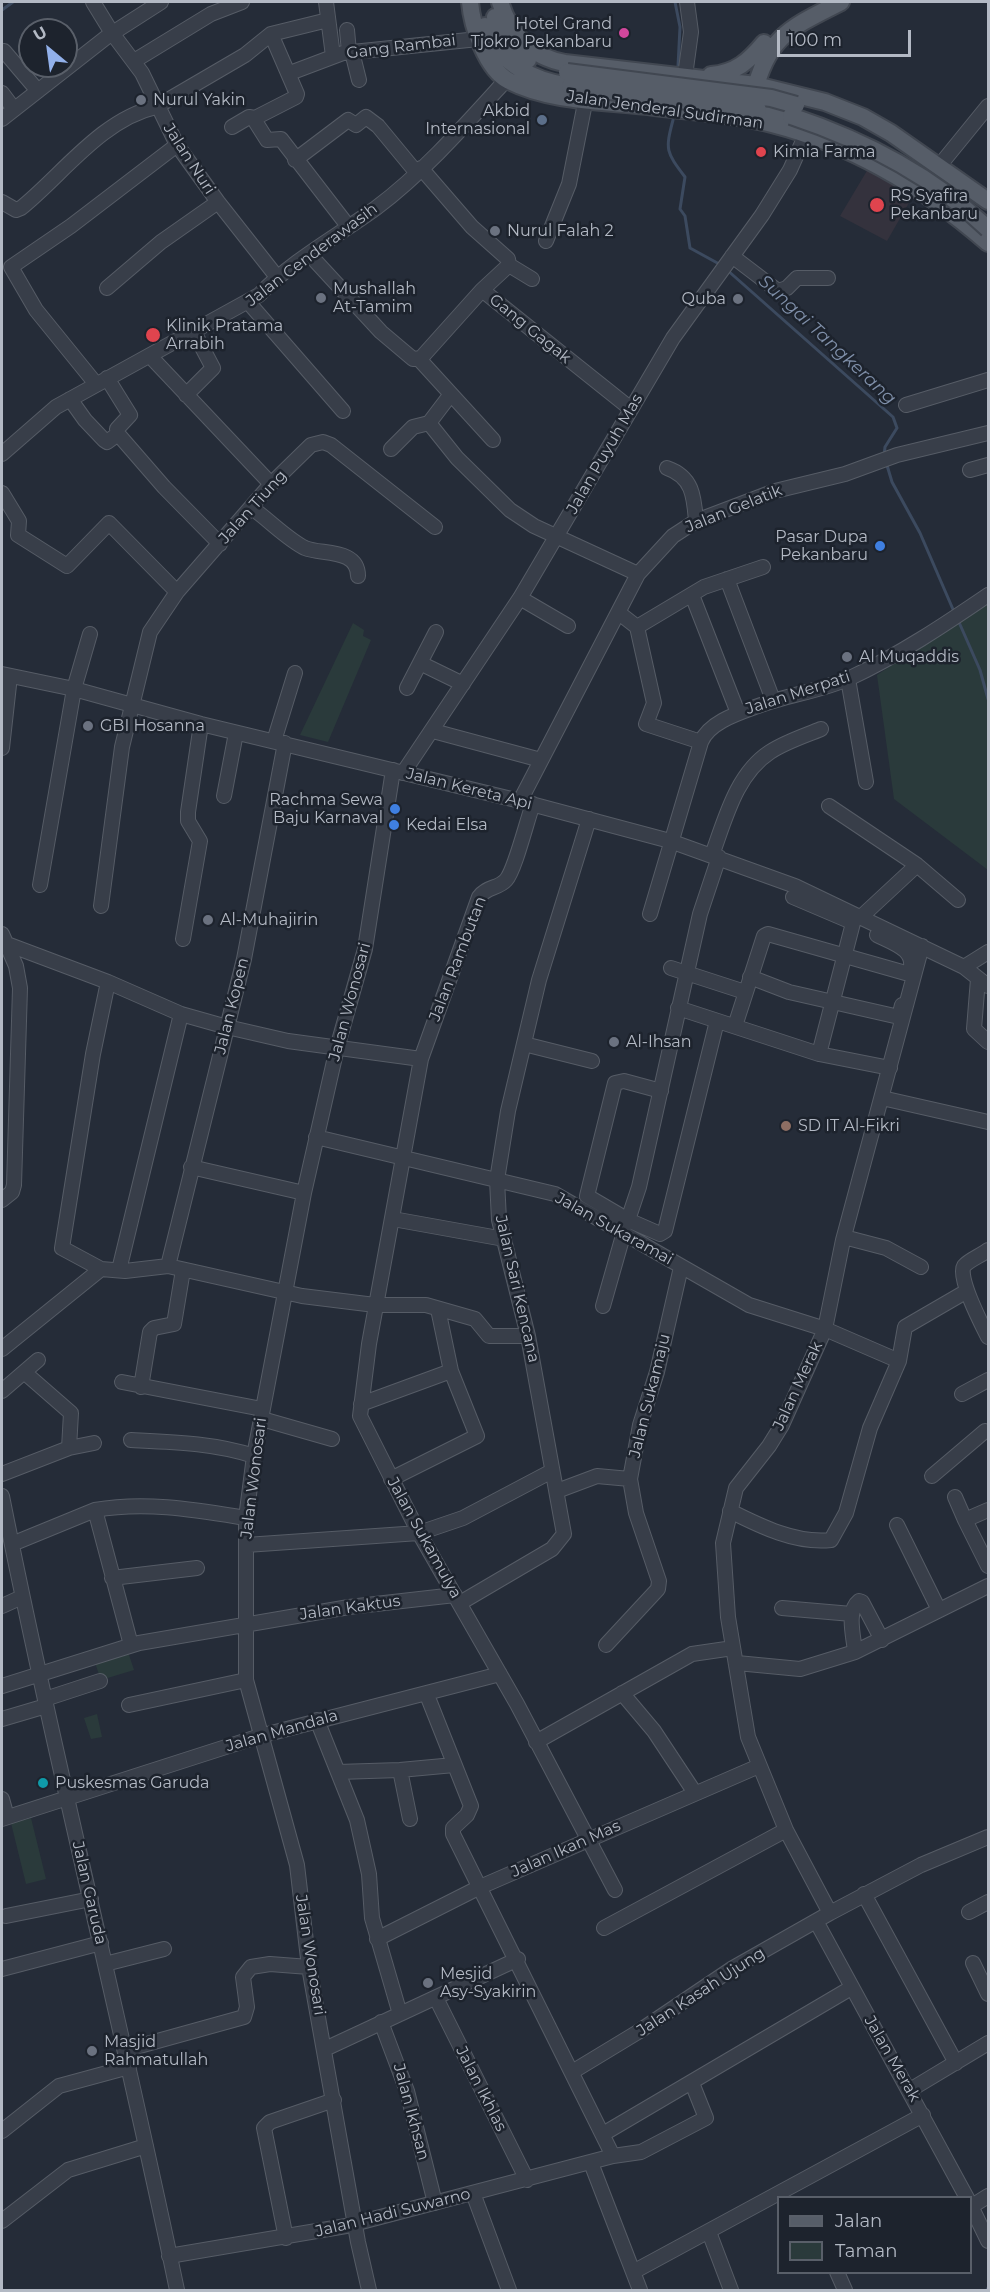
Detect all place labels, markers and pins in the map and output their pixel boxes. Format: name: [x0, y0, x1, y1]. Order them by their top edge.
place label: Hotel Grand Tjokro Pekanbaru: [471, 14, 612, 52]
marker: Hotel Grand Tjokro Pekanbaru: [617, 26, 631, 40]
place label: Nurul Yakin: [153, 90, 246, 110]
marker: Nurul Yakin: [134, 93, 148, 107]
place label: Akbid Internasional: [425, 101, 530, 139]
marker: Akbid Internasional: [535, 113, 549, 127]
place label: Kimia Farma: [773, 142, 876, 162]
marker: Kimia Farma: [754, 145, 768, 159]
place label: RS Syafira Pekanbaru: [890, 186, 978, 224]
marker: RS Syafira Pekanbaru: [868, 196, 886, 214]
place label: Nurul Falah 2: [507, 221, 613, 241]
marker: Nurul Falah 2: [488, 224, 502, 238]
place label: Mushallah At-Tamim: [333, 279, 416, 317]
place label: Quba: [682, 289, 726, 309]
marker: Mushallah At-Tamim: [314, 291, 328, 305]
marker: Quba: [731, 292, 745, 306]
place label: Klinik Pratama Arrabih: [166, 316, 283, 354]
marker: Klinik Pratama Arrabih: [144, 326, 162, 344]
place label: Pasar Dupa Pekanbaru: [775, 527, 868, 565]
marker: Pasar Dupa Pekanbaru: [873, 539, 887, 553]
place label: Al Muqaddis: [859, 647, 959, 667]
marker: Al Muqaddis: [840, 650, 854, 664]
place label: GBI Hosanna: [100, 716, 205, 736]
marker: GBI Hosanna: [81, 719, 95, 733]
place label: Rachma Sewa Baju Karnaval: [269, 790, 383, 828]
marker: Rachma Sewa Baju Karnaval: [388, 802, 402, 816]
place label: Kedai Elsa: [406, 815, 488, 835]
marker: Kedai Elsa: [387, 818, 401, 832]
place label: Al-Muhajirin: [220, 910, 318, 930]
marker: Al-Muhajirin: [201, 913, 215, 927]
place label: Al-Ihsan: [626, 1032, 692, 1052]
marker: Al-Ihsan: [607, 1035, 621, 1049]
place label: SD IT Al-Fikri: [798, 1116, 900, 1136]
marker: SD IT Al-Fikri: [779, 1119, 793, 1133]
place label: Puskesmas Garuda: [55, 1773, 209, 1793]
marker: Puskesmas Garuda: [36, 1776, 50, 1790]
place label: Mesjid Asy-Syakirin: [440, 1964, 536, 2002]
marker: Mesjid Asy-Syakirin: [421, 1976, 435, 1990]
place label: Masjid Rahmatullah: [104, 2032, 208, 2070]
marker: Masjid Rahmatullah: [85, 2044, 99, 2058]

